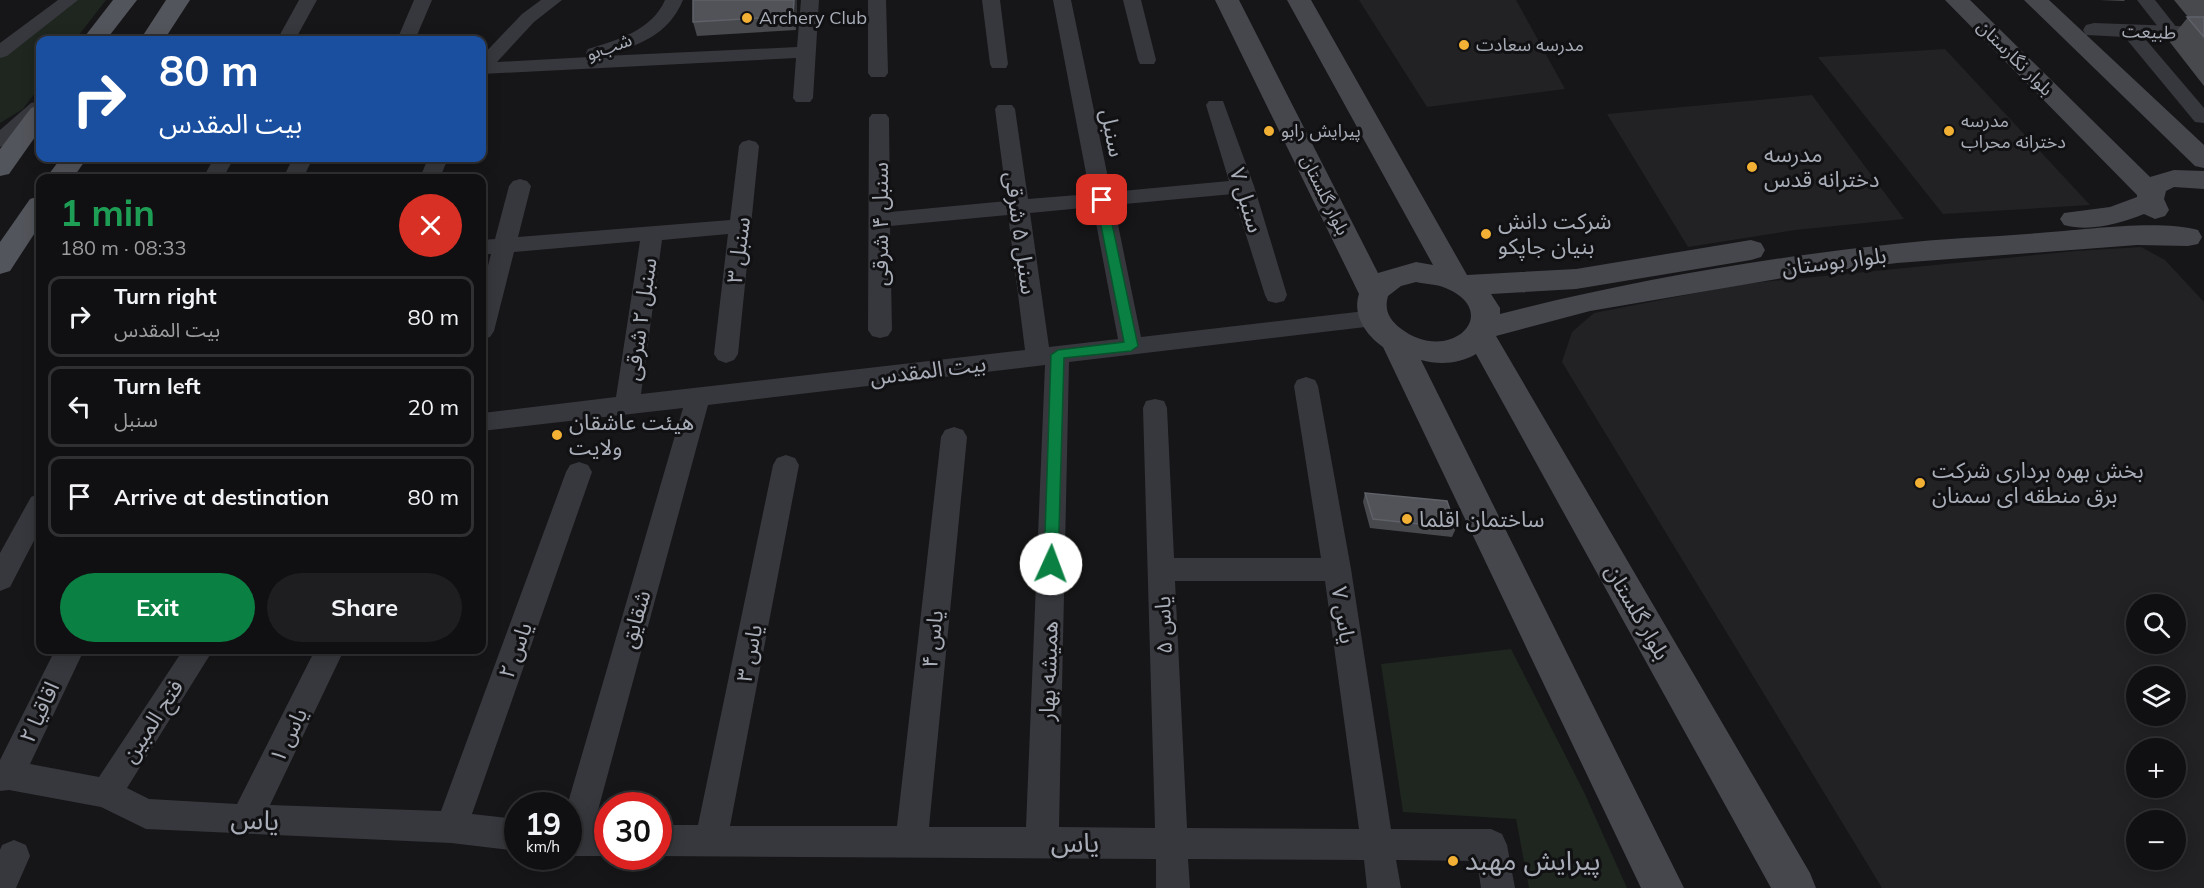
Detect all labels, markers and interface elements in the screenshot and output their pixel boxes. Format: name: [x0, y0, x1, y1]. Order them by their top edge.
place label: Archery Club: [759, 6, 867, 29]
marker: Archery Club: [740, 11, 754, 25]
street label: بلوار نگارستان: [1973, 15, 2058, 100]
street label: طبیعت: [2122, 19, 2176, 44]
street label: شب‌بو: [583, 28, 635, 65]
place label: مدرسه سعادت: [1476, 33, 1584, 56]
marker: مدرسه سعادت: [1457, 38, 1471, 52]
text: 80 m: [159, 44, 259, 97]
icon: right: [60, 60, 138, 138]
text: بیت المقدس: [159, 106, 302, 140]
street label: سنبل: [1095, 107, 1131, 159]
place label: مدرسه دخترانه محراب: [1961, 109, 2066, 153]
place label: پیرایش رابو: [1281, 119, 1361, 142]
marker: پیرایش رابو: [1262, 124, 1276, 138]
marker: مدرسه دخترانه محراب: [1942, 124, 1956, 138]
place label: مدرسه دخترانه قدس: [1764, 140, 1880, 193]
street label: بلوار گلستان: [1296, 151, 1355, 239]
marker: مدرسه دخترانه قدس: [1745, 160, 1759, 174]
street label: سنبل ۴ شرقی: [866, 162, 894, 286]
street label: سنبل ۷: [1224, 164, 1270, 236]
street label: سنبل ۵ شرقی: [999, 170, 1043, 296]
pin: [1076, 174, 1127, 225]
icon: arrive: [1085, 183, 1118, 216]
text: 1 min: [60, 190, 155, 235]
button: close: [399, 194, 462, 257]
place label: شرکت دانش بنیان جاپکو: [1498, 207, 1612, 261]
street label: سنبل ۳: [720, 215, 756, 285]
marker: شرکت دانش بنیان جاپکو: [1479, 227, 1493, 241]
text: 180 m · 08:33: [60, 235, 186, 260]
street label: بلوار بوستان: [1780, 241, 1888, 281]
street label: سنبل ۲ شرقی: [618, 256, 662, 382]
text: Turn right: [114, 282, 217, 310]
icon: right: [63, 300, 96, 333]
text: 80 m: [408, 303, 459, 331]
text: بیت المقدس: [114, 317, 220, 342]
street label: بیت المقدس: [868, 349, 988, 391]
text: Turn left: [114, 372, 201, 400]
icon: left: [63, 390, 96, 423]
text: 20 m: [408, 393, 459, 421]
text: سنبل: [114, 407, 158, 432]
place label: هیئت عاشقان ولایت: [569, 408, 694, 461]
marker: هیئت عاشقان ولایت: [550, 428, 564, 442]
place label: بخش بهره برداری شرکت برق منطقه ای سمنان: [1932, 456, 2144, 509]
marker: بخش بهره برداری شرکت برق منطقه ای سمنان: [1913, 476, 1927, 490]
icon: arrive: [63, 480, 96, 513]
text: Arrive at destination: [114, 483, 329, 511]
text: 80 m: [408, 483, 459, 511]
place label: ساختمان اقلما: [1419, 505, 1545, 533]
marker: ساختمان اقلما: [1400, 512, 1414, 526]
position arrow: [1019, 532, 1083, 596]
street label: بلوار گلستان: [1599, 559, 1677, 665]
button: Exit: [60, 573, 255, 642]
button: Share: [267, 573, 462, 642]
street label: یاس ۷: [1326, 584, 1362, 646]
street label: شقایق: [613, 587, 657, 651]
map controls: [2126, 594, 2186, 870]
button: search: [2126, 594, 2186, 654]
street label: یاس ۵: [1148, 596, 1178, 654]
street label: یاس ۴: [915, 609, 949, 669]
street label: یاس ۲: [492, 618, 538, 682]
street label: همیشه بهار: [1032, 620, 1064, 723]
street label: یاس ۳: [730, 622, 768, 684]
button: layers: [2126, 666, 2186, 726]
street label: فتح المبین: [115, 674, 192, 769]
street label: اقاقیا ۲: [13, 677, 65, 747]
street label: یاس ۱: [263, 703, 313, 767]
button: +: [2126, 738, 2186, 798]
speed limit sign: 30: [594, 792, 672, 870]
street label: یاس: [230, 801, 280, 837]
text: 19: [525, 805, 561, 843]
button: −: [2126, 810, 2186, 870]
street label: یاس: [1051, 825, 1099, 859]
text: km/h: [526, 837, 560, 856]
place label: پیرایش مهبد: [1465, 843, 1600, 878]
marker: پیرایش مهبد: [1446, 854, 1460, 868]

